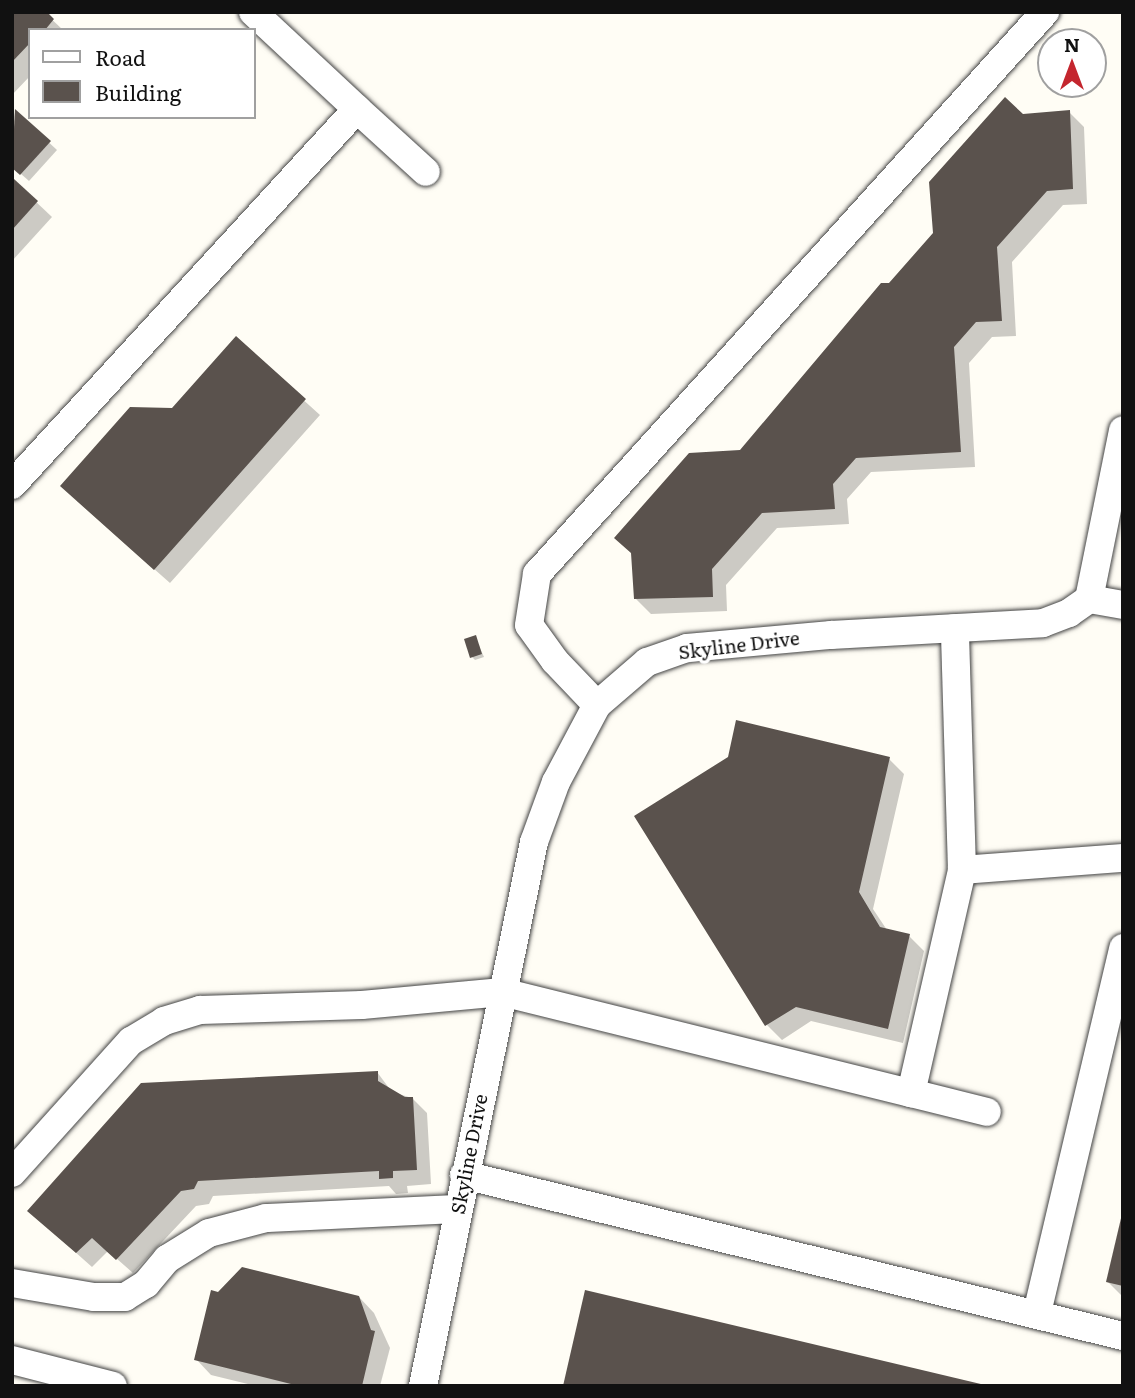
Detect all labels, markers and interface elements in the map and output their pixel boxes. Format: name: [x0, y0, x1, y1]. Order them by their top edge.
legend: [28, 28, 256, 119]
north arrow: [1037, 28, 1107, 98]
text: N: [1064, 30, 1080, 58]
text: Road: [95, 41, 146, 72]
text: Building: [95, 76, 181, 107]
street label: Skyline Drive: [677, 626, 801, 664]
street label: Skyline Drive: [446, 1092, 492, 1216]

